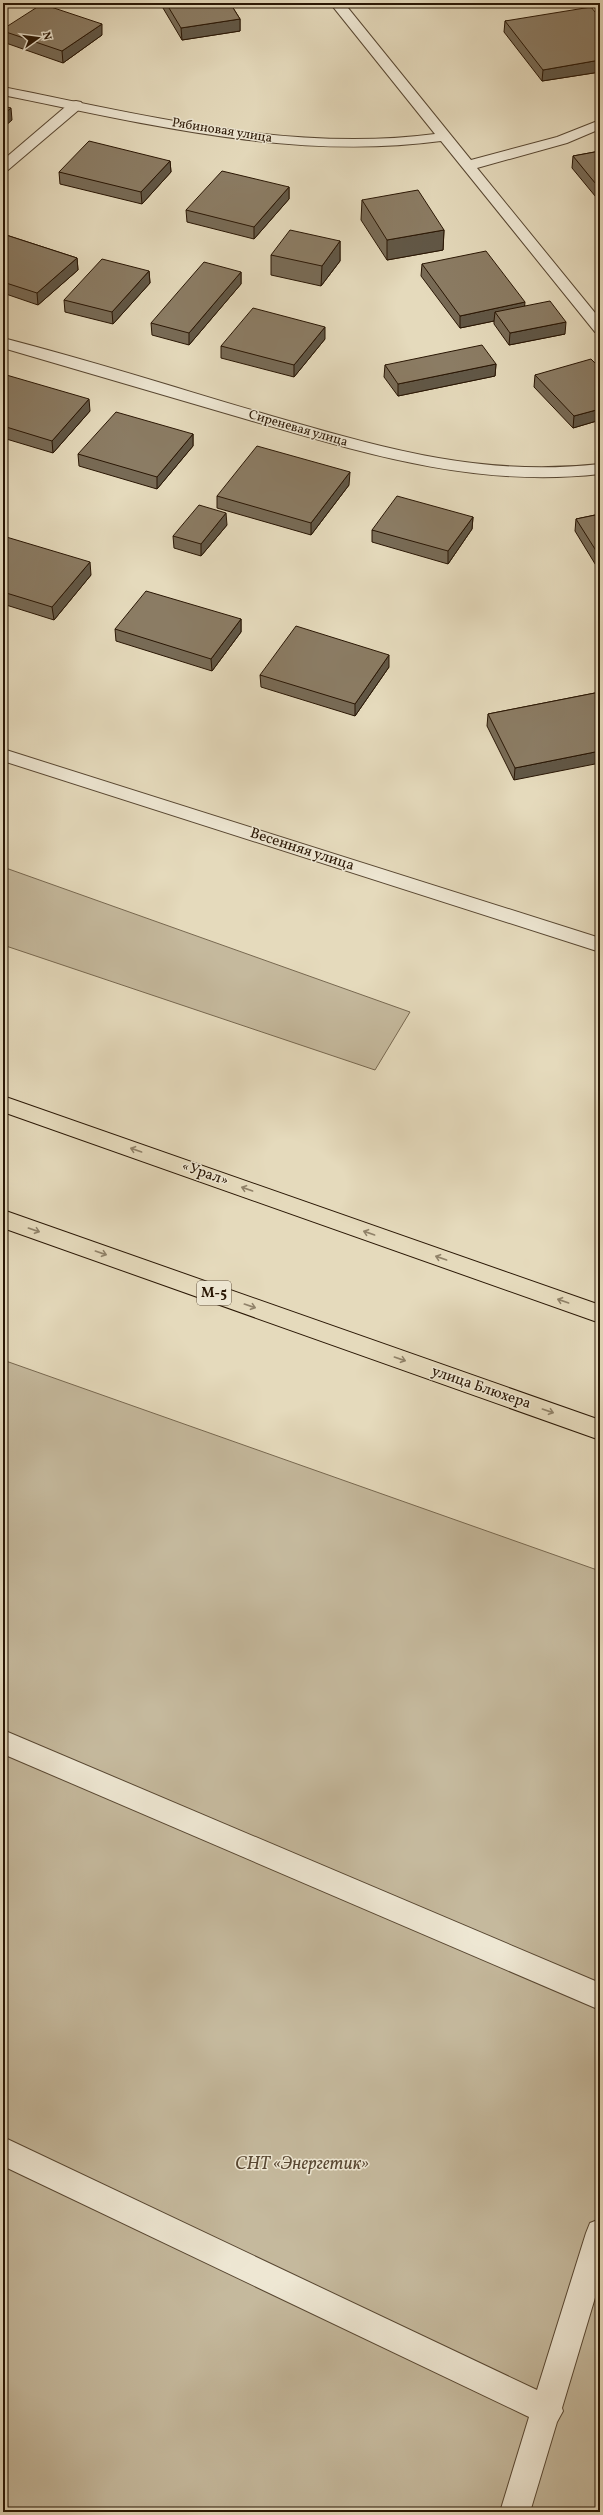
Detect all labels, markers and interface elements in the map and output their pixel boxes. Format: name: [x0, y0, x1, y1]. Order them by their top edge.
north arrow: [18, 18, 58, 58]
text: N: [38, 30, 54, 42]
street label: Рябиновая улица: [170, 114, 274, 148]
street label: Сиреневая улица: [246, 406, 350, 452]
street label: Весенняя улица: [247, 823, 357, 877]
one-way arrow: [130, 1146, 143, 1153]
street label: «Урал»: [179, 1156, 231, 1192]
one-way arrow: [240, 1185, 253, 1192]
one-way arrow: [27, 1227, 40, 1234]
one-way arrow: [364, 1228, 376, 1236]
one-way arrow: [95, 1250, 107, 1258]
one-way arrow: [435, 1253, 447, 1261]
road number: М-5: [197, 1281, 231, 1305]
one-way arrow: [557, 1297, 570, 1304]
one-way arrow: [244, 1303, 257, 1310]
one-way arrow: [393, 1355, 405, 1363]
street label: улица Блюхера: [428, 1361, 534, 1415]
one-way arrow: [542, 1408, 554, 1416]
park label: СНТ «Энергетик»: [235, 2152, 369, 2177]

